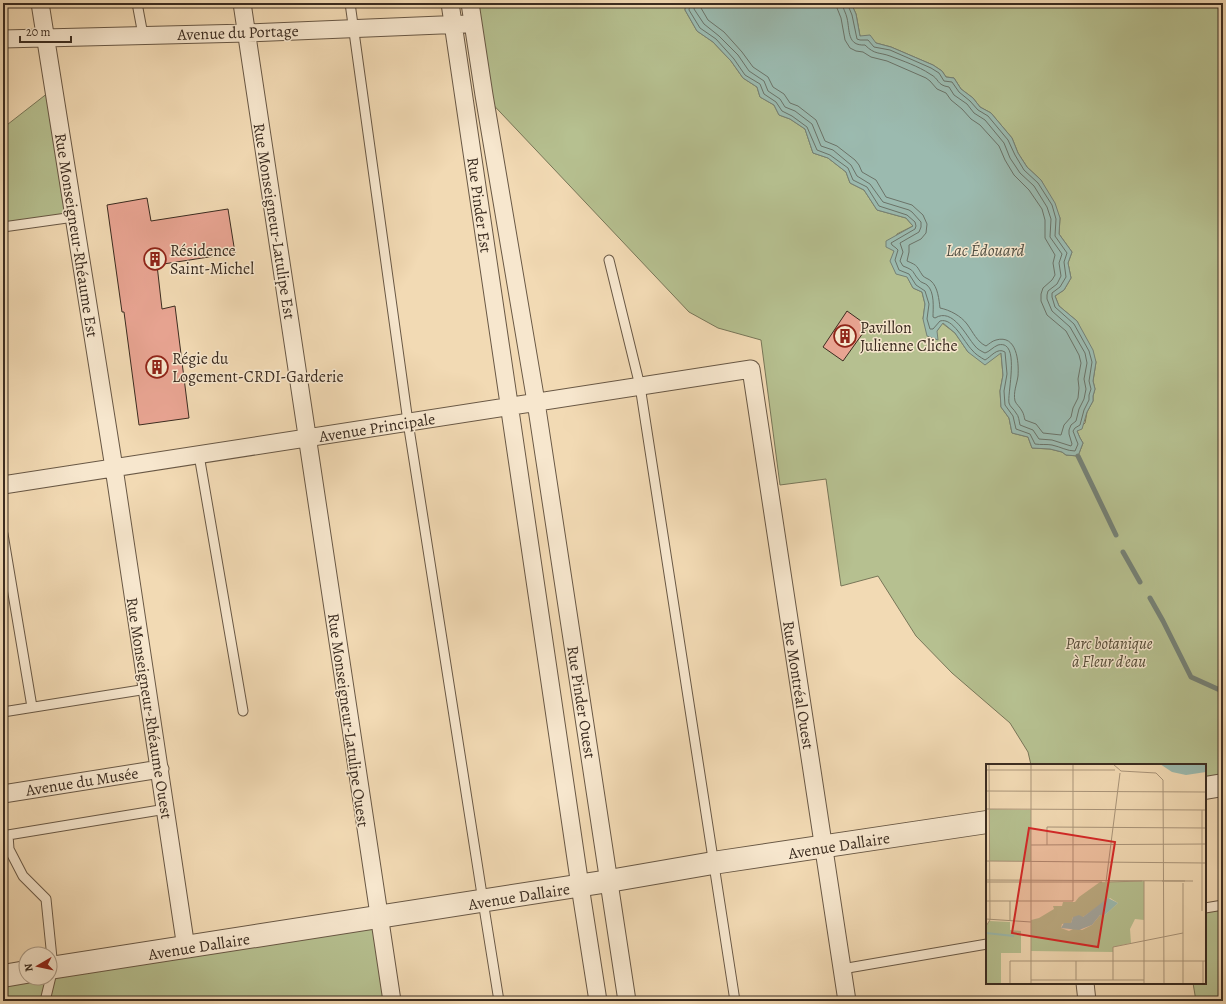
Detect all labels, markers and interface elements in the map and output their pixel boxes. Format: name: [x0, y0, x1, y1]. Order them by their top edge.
scale bar: [20, 18, 71, 44]
street label: Avenue du Portage: [176, 20, 299, 46]
text: 20 m: [26, 24, 50, 40]
street label: Rue Monseigneur-Latulipe Est: [248, 122, 300, 321]
street label: Rue Monseigneur-Rhéaume Est: [49, 131, 103, 339]
street label: Rue Pinder Est: [461, 156, 497, 254]
water label: Lac Édouard: [946, 239, 1024, 262]
place label: Résidence Saint-Michel: [170, 240, 254, 280]
building icon: Résidence Saint-Michel: [142, 246, 168, 272]
place label: Pavillon Julienne Cliche: [860, 317, 958, 357]
building icon: Pavillon Julienne Cliche: [832, 323, 858, 349]
place label: Régie du Logement-CRDI-Garderie: [172, 348, 344, 388]
building icon: Régie du Logement-CRDI-Garderie: [144, 354, 170, 380]
street label: Avenue Principale: [317, 408, 437, 448]
street label: Rue Monseigneur-Rhéaume Ouest: [121, 596, 177, 821]
street label: Rue Monseigneur-Latulipe Ouest: [322, 612, 374, 828]
street label: Rue Montréal Ouest: [777, 619, 819, 751]
park label: Parc botanique à Fleur d'eau: [1066, 633, 1153, 673]
street label: Rue Pinder Ouest: [561, 644, 601, 760]
street label: Avenue du Musée: [23, 762, 140, 802]
inset map: [986, 764, 1206, 984]
street label: Avenue Dallaire: [786, 827, 891, 865]
street label: Avenue Dallaire: [466, 878, 571, 916]
street label: Avenue Dallaire: [146, 928, 251, 966]
north arrow: [18, 946, 58, 986]
text: N: [21, 962, 37, 973]

